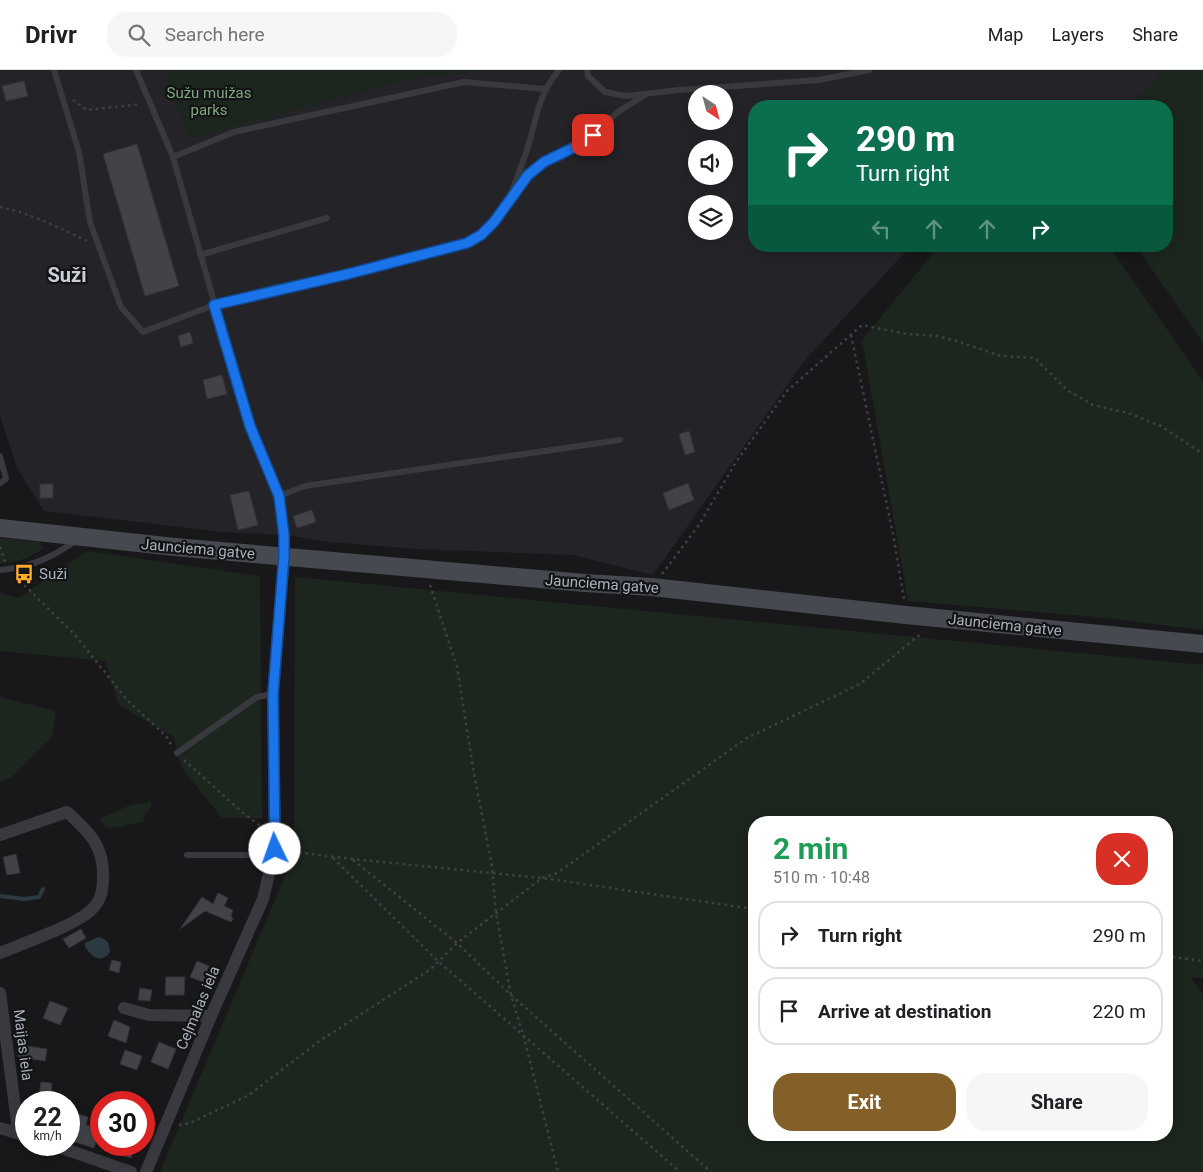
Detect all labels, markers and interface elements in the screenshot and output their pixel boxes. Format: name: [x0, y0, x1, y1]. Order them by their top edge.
search box: [107, 12, 457, 57]
text: Drivr: [25, 21, 77, 49]
icon: search: [125, 21, 153, 49]
text: Search here: [165, 23, 265, 46]
text: Map: [988, 24, 1023, 45]
text: Layers: [1051, 24, 1104, 45]
text: Share: [1132, 24, 1178, 45]
park label: Sužu muižas parks: [166, 84, 252, 119]
north arrow: [688, 85, 732, 130]
map controls: [688, 85, 733, 240]
pin: [572, 114, 614, 156]
text: 290 m: [856, 119, 955, 160]
icon: right: [773, 120, 838, 185]
icon: arrive: [579, 121, 607, 149]
button: sound: [688, 140, 733, 185]
text: Turn right: [856, 161, 950, 186]
button: layers: [688, 195, 733, 240]
icon: left: [867, 215, 895, 243]
icon: ahead: [920, 215, 948, 243]
icon: ahead: [973, 215, 1001, 243]
icon: right: [1026, 215, 1054, 243]
district label: Suži: [48, 263, 86, 287]
street label: Jaunciema gatve: [140, 535, 256, 563]
bus stop icon: Suži: [13, 563, 35, 585]
place label: Suži: [39, 565, 67, 583]
street label: Jaunciema gatve: [544, 571, 660, 597]
street label: Jaunciema gatve: [947, 610, 1063, 640]
position arrow: [248, 822, 300, 874]
text: 2 min: [773, 831, 848, 866]
button: close: [1096, 833, 1148, 885]
text: 510 m · 10:48: [773, 868, 870, 887]
icon: right: [775, 921, 803, 949]
text: Turn right: [818, 924, 902, 947]
text: 290 m: [1093, 924, 1146, 947]
street label: Ceļmalas iela: [172, 963, 224, 1053]
icon: arrive: [775, 997, 803, 1025]
text: Arrive at destination: [818, 1000, 991, 1023]
text: 220 m: [1093, 1000, 1146, 1023]
street label: Maijas iela: [10, 1008, 36, 1082]
button: Exit: [773, 1073, 956, 1131]
button: Share: [966, 1073, 1148, 1131]
speed limit sign: 30: [90, 1091, 155, 1156]
text: 22: [33, 1103, 62, 1132]
text: km/h: [33, 1129, 62, 1143]

